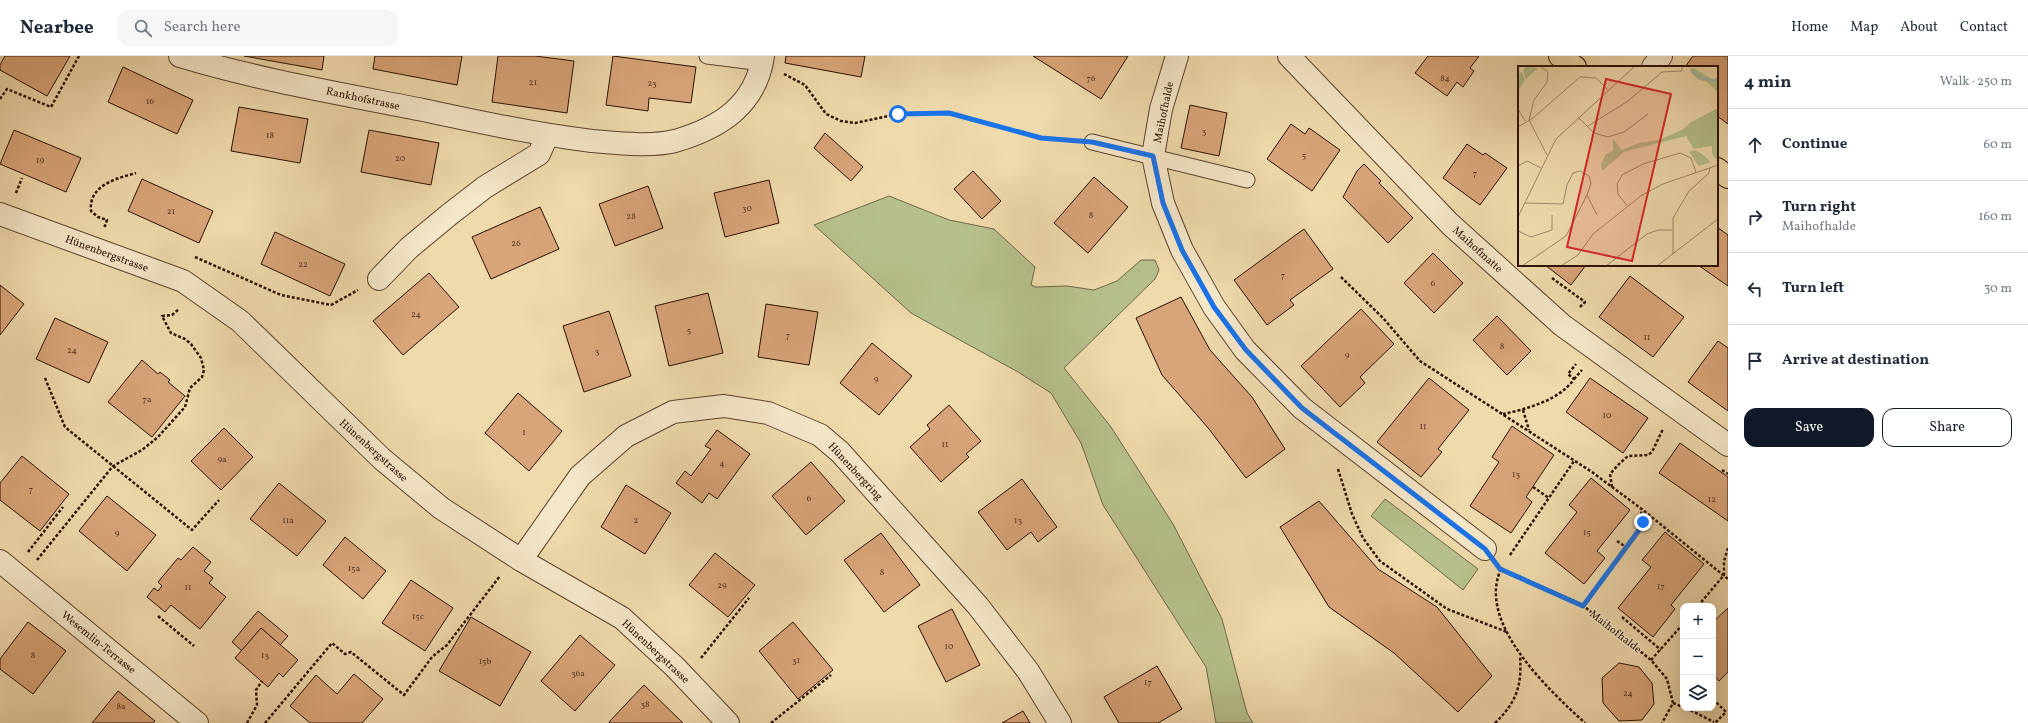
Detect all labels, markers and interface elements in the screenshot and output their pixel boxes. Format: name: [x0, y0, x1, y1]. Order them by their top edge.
search box: [118, 10, 398, 46]
text: Nearbee: [20, 15, 94, 41]
icon: search: [132, 17, 154, 39]
text: Search here: [164, 17, 241, 38]
text: Home: [1791, 18, 1828, 37]
text: Map: [1850, 18, 1878, 37]
text: About: [1900, 18, 1938, 37]
text: Contact: [1960, 18, 2008, 37]
inset map: [1518, 66, 1718, 266]
text: 4 min: [1744, 71, 1791, 94]
house number: 76: [1087, 72, 1096, 85]
house number: 84: [1440, 72, 1450, 85]
text: Walk · 250 m: [1940, 73, 2012, 91]
house number: 21: [529, 76, 537, 89]
house number: 23: [647, 77, 657, 90]
street label: Maihofhalde: [1151, 80, 1178, 144]
street label: Rankhofstrasse: [324, 84, 401, 115]
house number: 16: [146, 95, 154, 108]
route start: [889, 105, 907, 123]
house number: 3: [1202, 125, 1207, 138]
house number: 18: [266, 129, 274, 142]
icon: ahead: [1744, 134, 1766, 156]
text: Continue: [1782, 134, 1847, 155]
text: 60 m: [1984, 136, 2012, 154]
house number: 5: [1302, 149, 1306, 162]
house number: 20: [395, 152, 406, 165]
house number: 19: [36, 154, 44, 167]
house number: 7: [1473, 167, 1477, 180]
text: Turn right: [1782, 197, 1856, 218]
house number: 30: [742, 202, 753, 215]
house number: 21: [167, 205, 175, 218]
icon: right: [1744, 206, 1766, 228]
text: 160 m: [1978, 208, 2012, 226]
house number: 8: [1089, 209, 1094, 222]
house number: 28: [626, 210, 636, 223]
text: Maihofhalde: [1782, 218, 1856, 236]
street label: Maihofmatte: [1449, 223, 1505, 277]
street label: Hünenbergstrasse: [63, 232, 150, 276]
house number: 26: [511, 237, 521, 250]
house number: 22: [298, 258, 308, 271]
house number: 7: [1281, 269, 1285, 282]
house number: 6: [1431, 277, 1436, 290]
icon: left: [1744, 278, 1766, 300]
text: Turn left: [1782, 278, 1844, 299]
text: 30 m: [1984, 280, 2012, 298]
house number: 24: [411, 308, 421, 321]
house number: 5: [687, 324, 691, 337]
house number: 7: [786, 329, 790, 342]
house number: 11: [1644, 331, 1650, 344]
house number: 8: [1500, 340, 1505, 353]
house number: 24: [67, 344, 77, 357]
house number: 3: [595, 345, 600, 358]
house number: 9: [1345, 349, 1350, 362]
icon: arrive: [1744, 350, 1766, 372]
text: Arrive at destination: [1782, 350, 1929, 371]
house number: 9: [874, 373, 879, 386]
house number: 7a: [143, 393, 152, 406]
button: Save: [1744, 408, 1874, 447]
button: Share: [1882, 408, 2012, 447]
house number: 10: [1603, 409, 1612, 422]
street label: Hünenbergstrasse: [335, 416, 411, 486]
house number: 11: [1420, 420, 1426, 433]
house number: 1: [522, 426, 526, 439]
house number: 11: [942, 438, 948, 451]
street label: Hünenbergring: [824, 440, 886, 505]
house number: 9a: [217, 453, 227, 466]
house number: 4: [719, 457, 725, 470]
house number: 13: [1512, 468, 1520, 481]
house number: 7: [29, 483, 33, 496]
house number: 6: [807, 492, 812, 505]
house number: 12: [1708, 493, 1716, 506]
route end: [1634, 513, 1652, 531]
house number: 11a: [282, 514, 294, 527]
house number: 2: [634, 514, 639, 527]
house number: 13: [1014, 514, 1022, 527]
house number: 15: [1583, 526, 1591, 539]
house number: 9: [115, 527, 120, 540]
house number: 15a: [348, 562, 361, 575]
house number: 8: [880, 566, 885, 579]
house number: 29: [717, 579, 727, 592]
house number: 17: [1657, 580, 1665, 593]
house number: 11: [185, 581, 191, 594]
map controls: [1680, 603, 1716, 711]
button: +: [1680, 603, 1716, 639]
street label: Maihofhalde: [1586, 607, 1644, 657]
street label: Wesemlin-Terrasse: [58, 608, 139, 678]
house number: 15c: [412, 610, 424, 623]
street label: Hünenbergstrasse: [618, 617, 692, 687]
button: −: [1680, 639, 1716, 675]
house number: 10: [945, 640, 954, 653]
house number: 8: [31, 649, 36, 662]
house number: 13: [261, 649, 269, 662]
house number: 31: [792, 654, 800, 667]
house number: 15b: [479, 655, 491, 668]
house number: 36a: [571, 667, 585, 680]
button: layers: [1680, 675, 1716, 711]
house number: 17: [1144, 676, 1152, 689]
house number: 24: [1623, 687, 1633, 700]
house number: 38: [640, 698, 650, 711]
house number: 8a: [116, 700, 126, 713]

